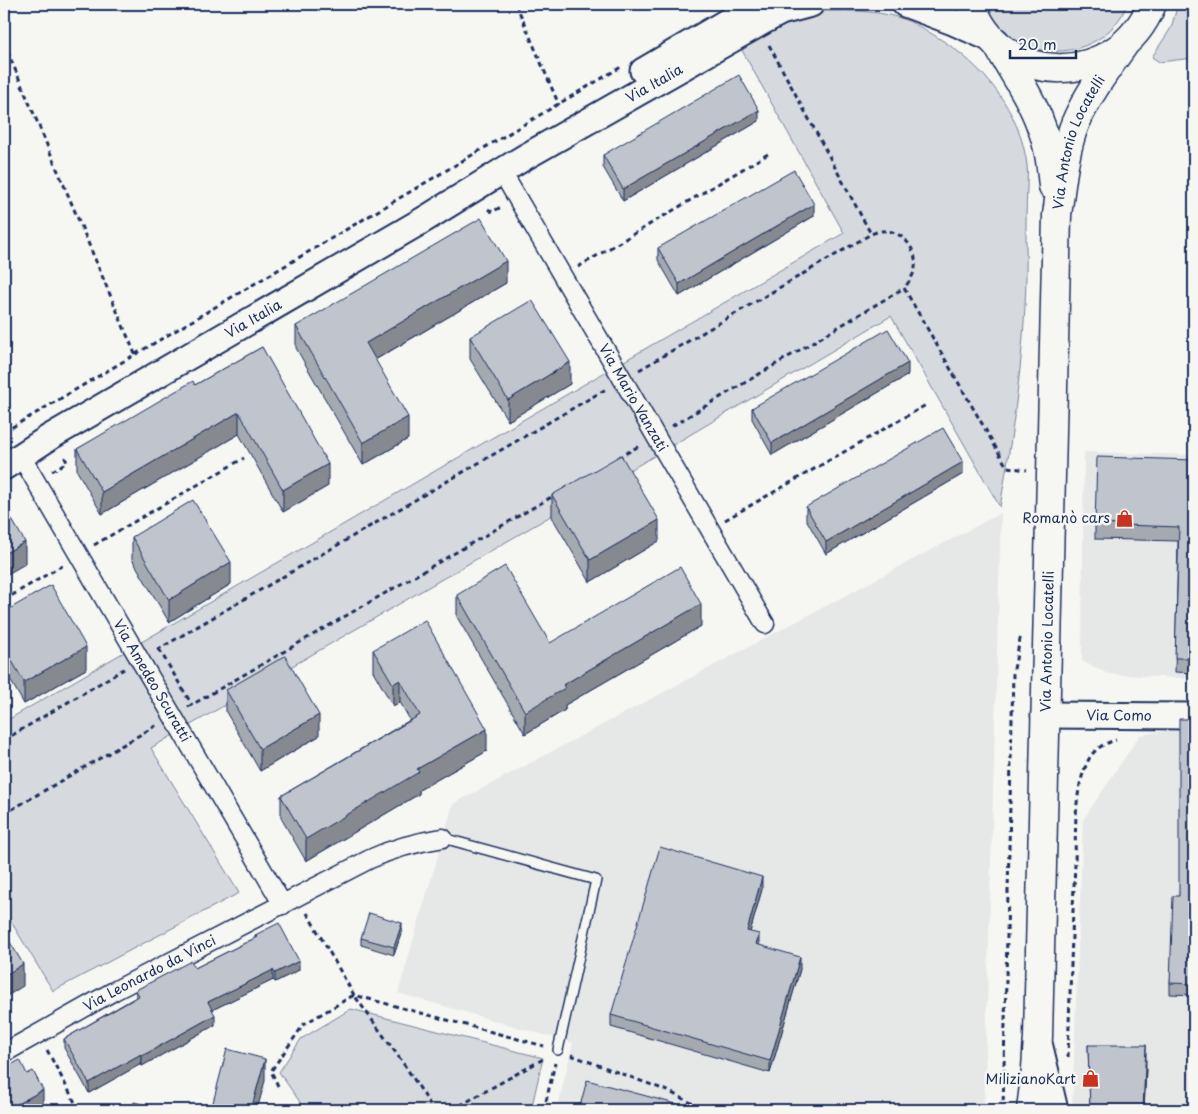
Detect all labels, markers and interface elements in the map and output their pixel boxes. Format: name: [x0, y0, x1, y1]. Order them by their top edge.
scale bar: [1010, 28, 1077, 60]
text: 20 m: [1018, 32, 1057, 55]
street label: Via Italia: [622, 58, 686, 108]
street label: Via Antonio Locatelli: [1047, 71, 1110, 211]
street label: Via Italia: [221, 294, 285, 343]
street label: Via Mario Vanzati: [594, 339, 673, 455]
place label: Romanò cars: [1022, 507, 1110, 528]
shop icon: Romanò cars: [1114, 508, 1134, 528]
street label: Via Antonio Locatelli: [1035, 571, 1059, 712]
street label: Via Amedeo Scuratti: [108, 615, 197, 746]
street label: Via Como: [1086, 704, 1152, 726]
street label: Via Leonardo da Vinci: [79, 929, 219, 1016]
place label: MilizianoKart: [985, 1068, 1076, 1089]
shop icon: MilizianoKart: [1080, 1069, 1100, 1089]

